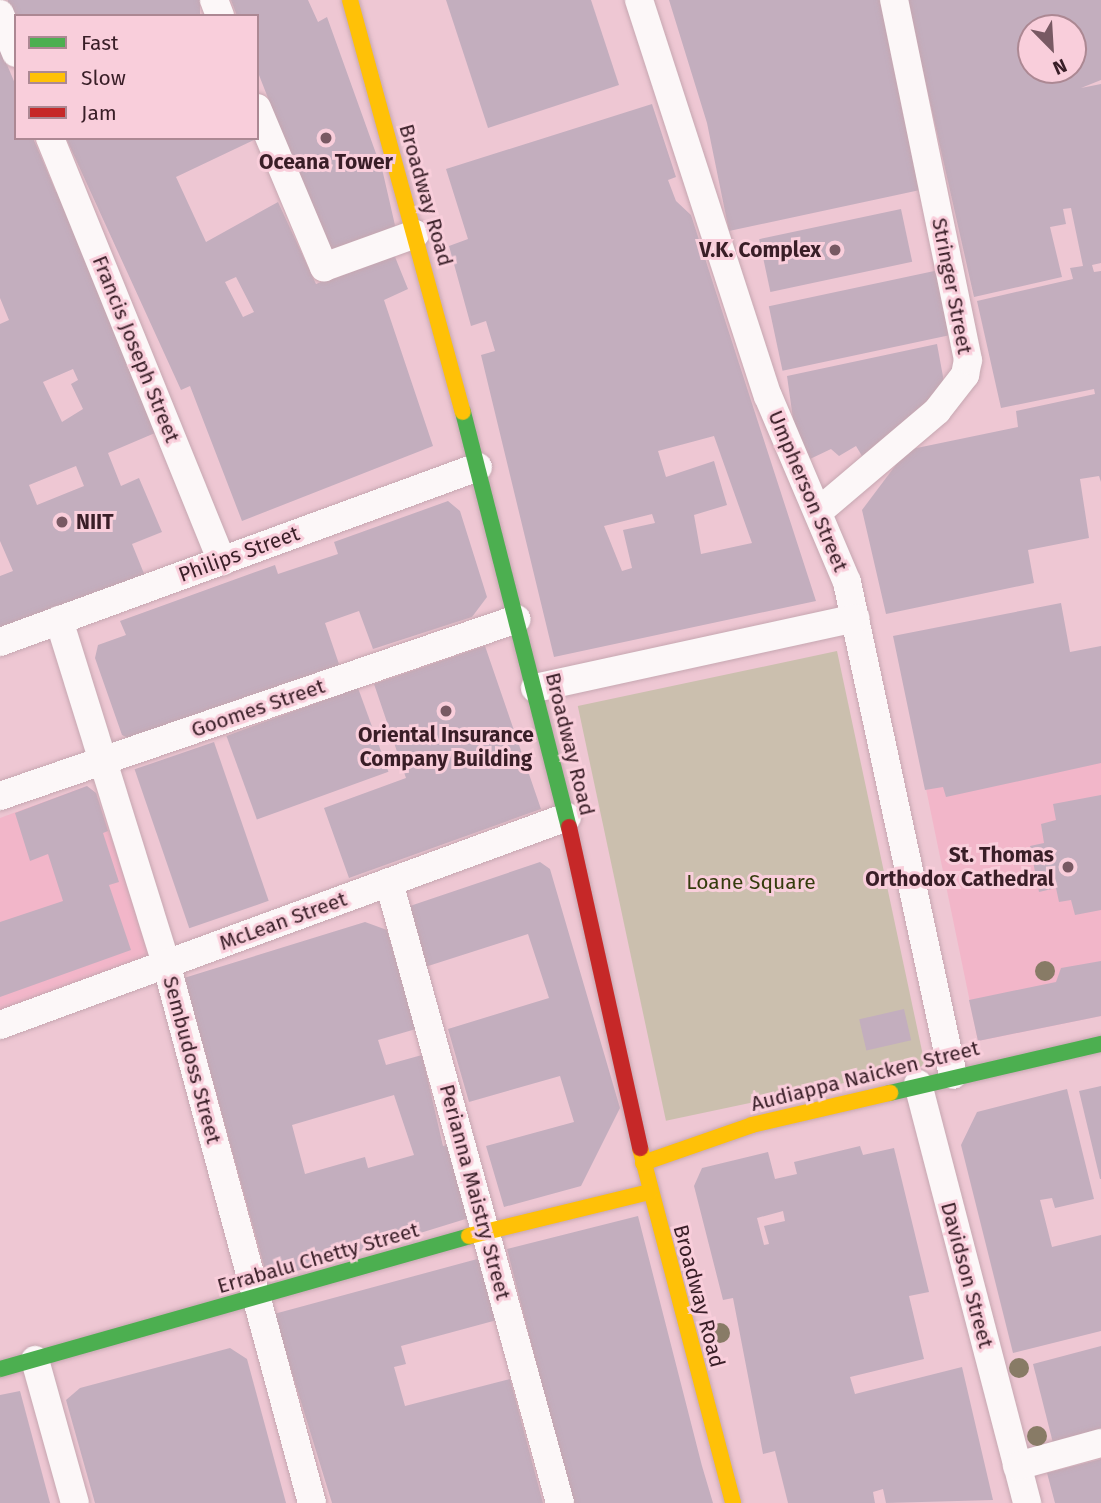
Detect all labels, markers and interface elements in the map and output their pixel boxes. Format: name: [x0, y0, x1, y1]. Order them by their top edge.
legend: [14, 14, 259, 140]
north arrow: [1017, 14, 1087, 84]
text: Fast: [81, 30, 119, 56]
text: N: [1050, 54, 1070, 80]
text: Slow: [81, 65, 126, 91]
text: Jam: [81, 100, 117, 126]
street label: Broadway Road: [394, 121, 458, 269]
marker: Oceana Tower: [318, 130, 334, 146]
place label: Oceana Tower: [259, 149, 393, 175]
street label: Stringer Street: [926, 216, 978, 356]
place label: V.K. Complex: [699, 237, 821, 263]
marker: V.K. Complex: [827, 242, 843, 258]
street label: Francis Joseph Street: [87, 252, 185, 446]
street label: Umpherson Street: [763, 407, 853, 575]
place label: NIIT: [76, 509, 114, 535]
marker: NIIT: [54, 514, 70, 530]
street label: Philips Street: [175, 520, 303, 588]
street label: Broadway Road: [540, 670, 600, 818]
street label: Goomes Street: [188, 673, 328, 743]
marker: Oriental Insurance Company Building: [438, 703, 454, 719]
place label: Oriental Insurance Company Building: [358, 722, 534, 772]
place label: St. Thomas Orthodox Cathedral: [865, 842, 1054, 892]
marker: St. Thomas Orthodox Cathedral: [1060, 859, 1076, 875]
park label: Loane Square: [686, 869, 816, 895]
street label: McLean Street: [216, 886, 350, 956]
street label: Sembudoss Street: [158, 974, 226, 1146]
street label: Audiappa Naicken Street: [748, 1035, 982, 1117]
street label: Perianna Maistry Street: [434, 1081, 516, 1303]
street label: Davidson Street: [935, 1199, 999, 1351]
street label: Errabalu Chetty Street: [214, 1217, 422, 1299]
street label: Broadway Road: [668, 1222, 730, 1370]

